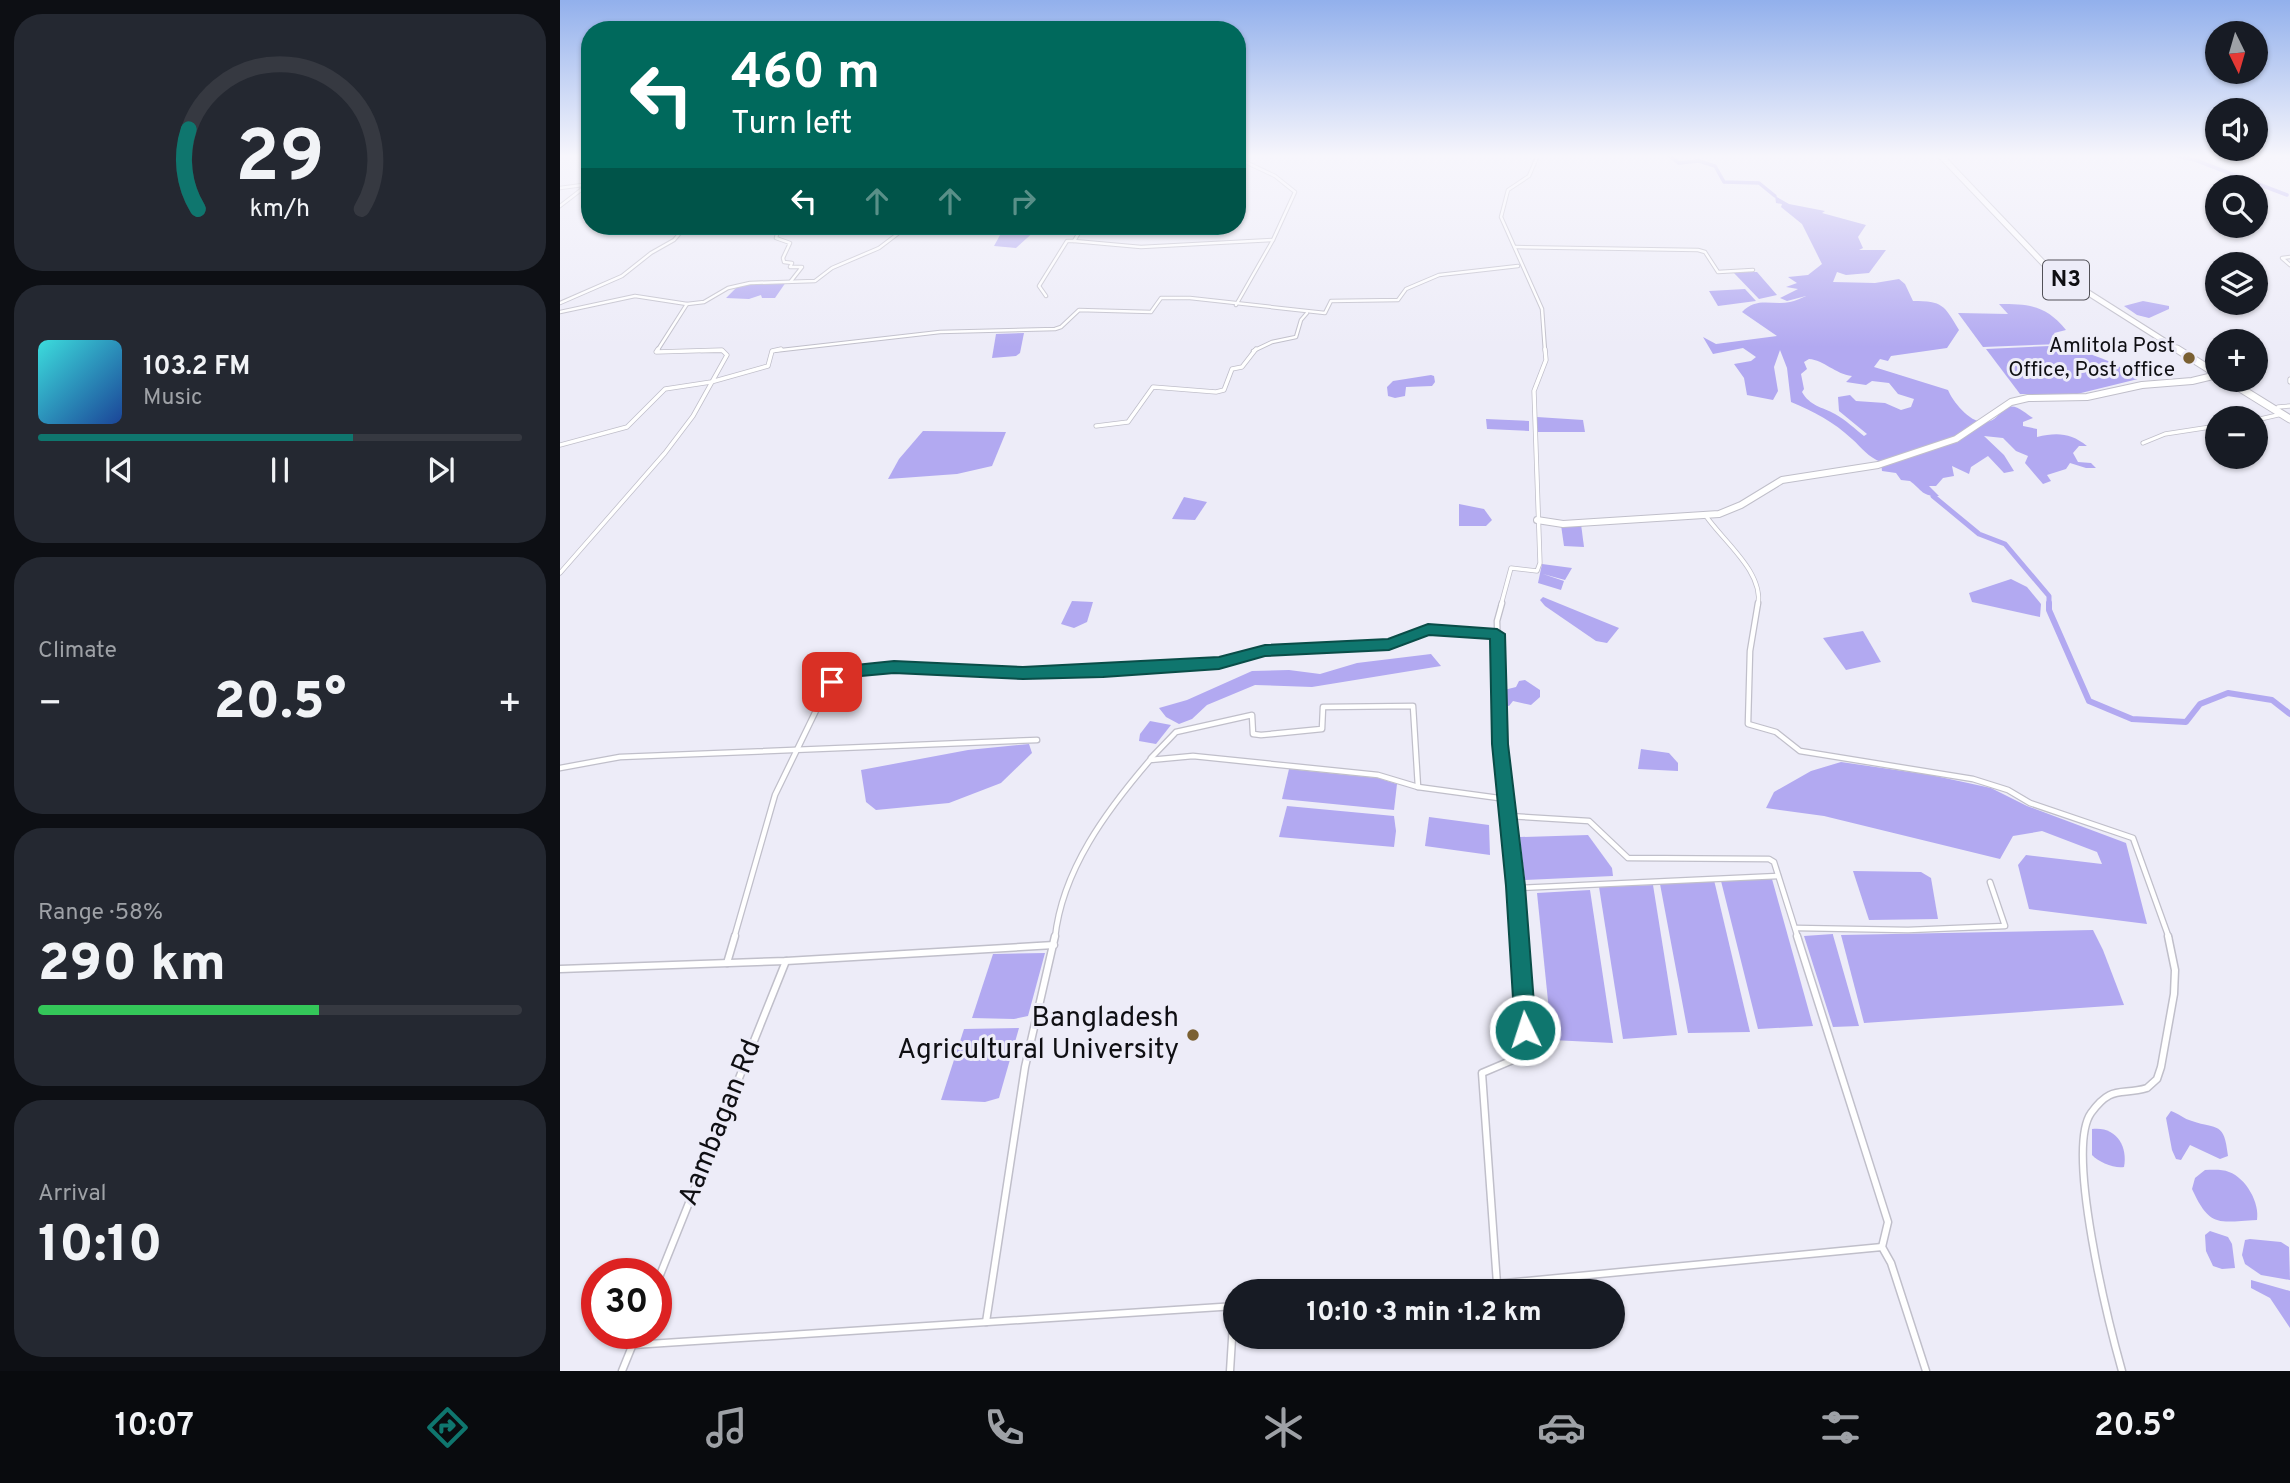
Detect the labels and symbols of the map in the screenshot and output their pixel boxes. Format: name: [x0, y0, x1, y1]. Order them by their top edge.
north arrow: [2205, 21, 2268, 84]
road number: N3: [2043, 260, 2089, 300]
place label: Amlitola Post Office, Post office: [2008, 333, 2175, 384]
marker: Amlitola Post Office, Post office: [2181, 350, 2197, 366]
pin: [802, 652, 862, 712]
position arrow: [1488, 993, 1562, 1067]
place label: Bangladesh Agricultural University: [897, 1001, 1179, 1069]
marker: Bangladesh Agricultural University: [1185, 1027, 1201, 1043]
street label: Aambagan Rd: [671, 1035, 771, 1211]
speed limit sign: 30: [581, 1258, 672, 1349]

